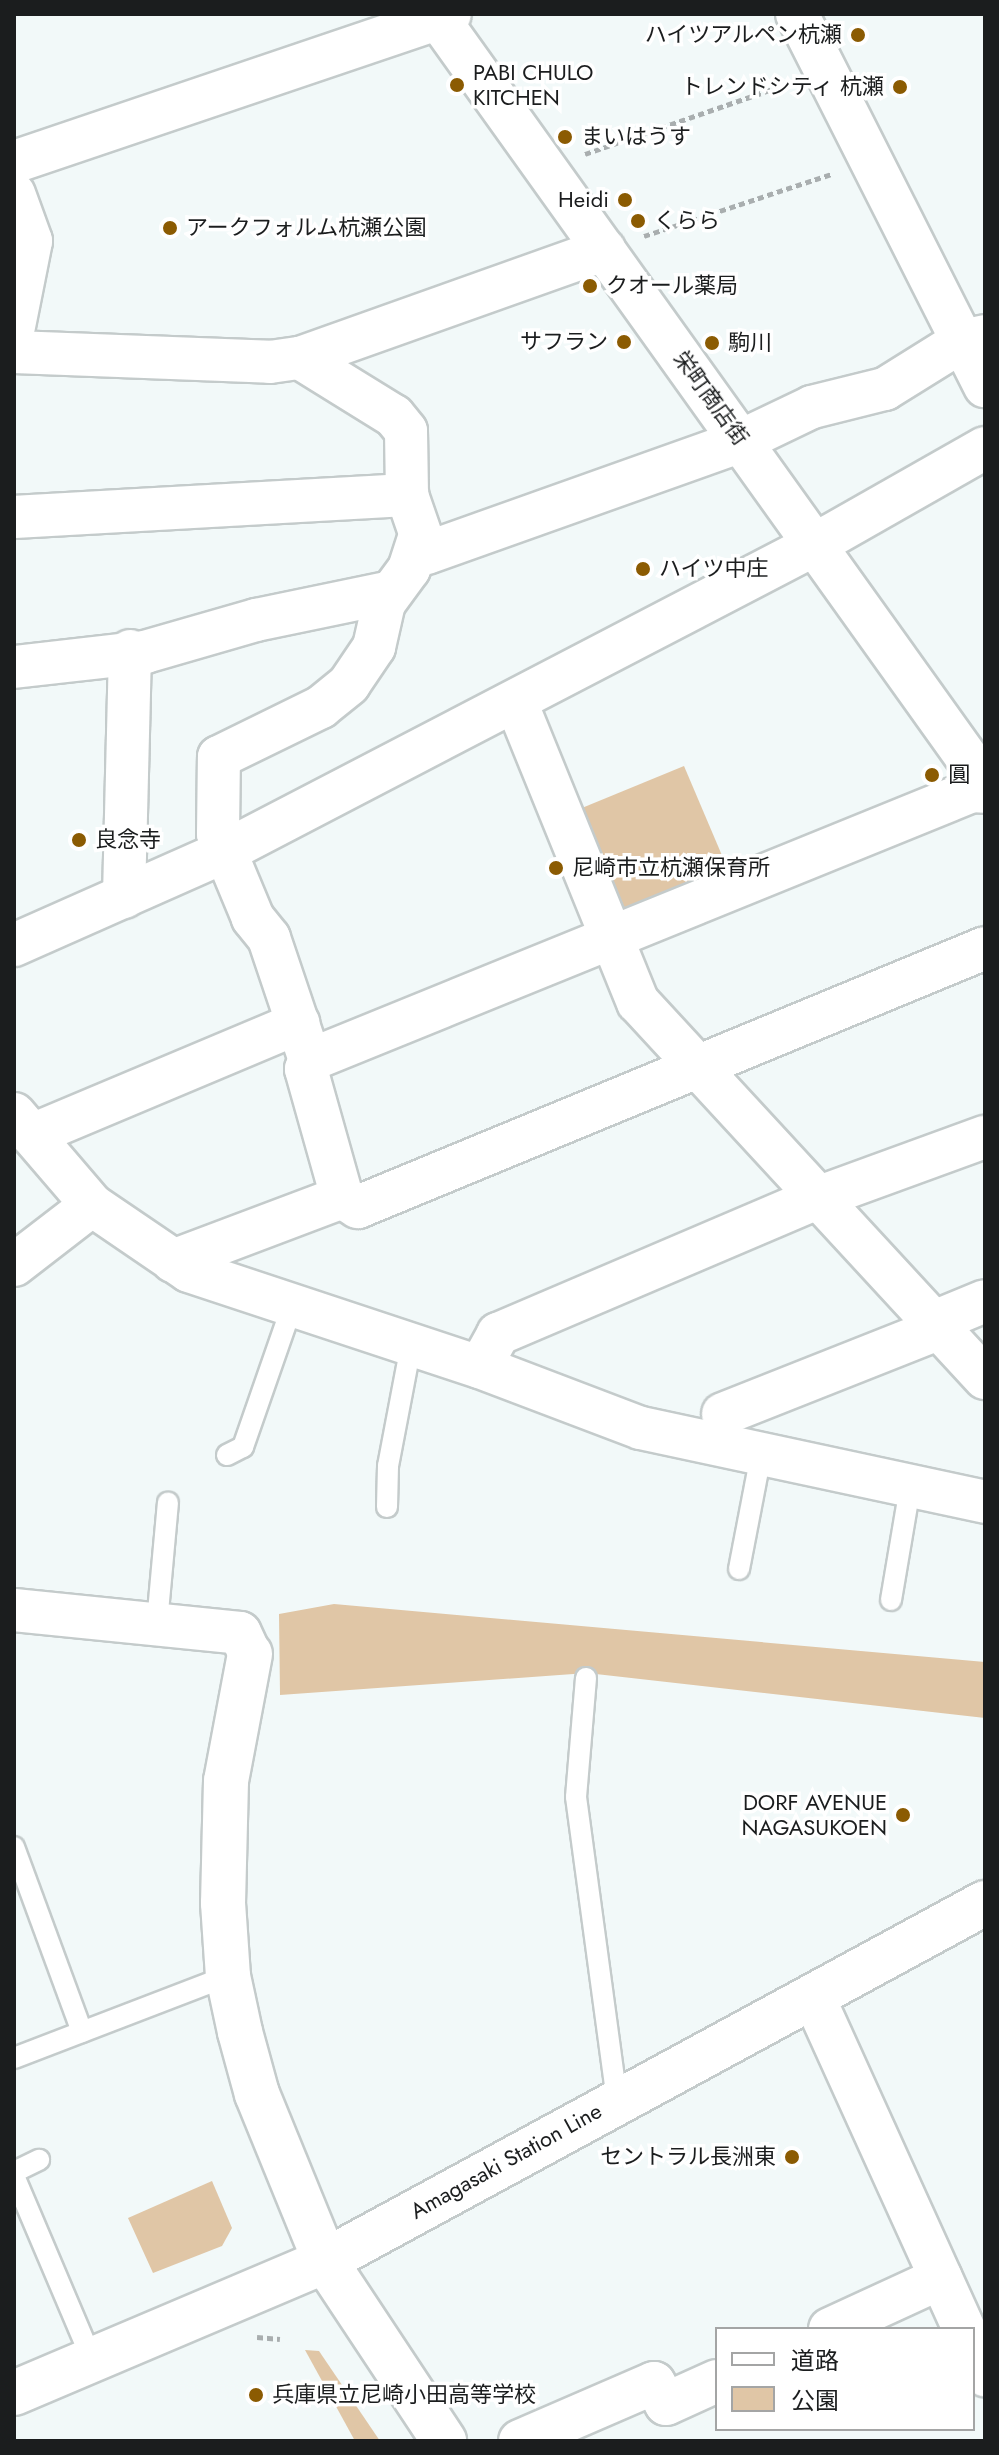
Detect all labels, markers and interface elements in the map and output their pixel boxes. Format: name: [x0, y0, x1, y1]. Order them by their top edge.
place label: ハイツアルペン杭瀬: [644, 22, 842, 48]
marker: ハイツアルペン杭瀬: [849, 26, 867, 44]
place label: PABI CHULO KITCHEN: [473, 59, 593, 110]
place label: トレンドシティ 杭瀬: [679, 74, 884, 100]
marker: PABI CHULO KITCHEN: [448, 76, 466, 94]
marker: トレンドシティ 杭瀬: [891, 78, 909, 96]
place label: まいはうす: [581, 124, 691, 150]
marker: まいはうす: [556, 128, 574, 146]
place label: Heidi: [558, 187, 609, 213]
marker: Heidi: [616, 191, 634, 209]
place label: くらら: [654, 208, 720, 234]
marker: くらら: [629, 212, 647, 230]
place label: アークフォルム杭瀬公園: [186, 215, 427, 241]
marker: アークフォルム杭瀬公園: [161, 219, 179, 237]
place label: クオール薬局: [606, 273, 738, 299]
marker: クオール薬局: [581, 277, 599, 295]
place label: サフラン: [520, 329, 608, 355]
place label: 駒川: [728, 330, 772, 356]
marker: サフラン: [615, 333, 633, 351]
marker: 駒川: [703, 334, 721, 352]
street label: 栄町商店街: [668, 346, 754, 450]
place label: ハイツ中庄: [659, 556, 769, 582]
marker: ハイツ中庄: [634, 560, 652, 578]
place label: 圓: [948, 762, 970, 788]
marker: 圓: [923, 766, 941, 784]
place label: 良念寺: [95, 827, 161, 853]
marker: 良念寺: [70, 831, 88, 849]
place label: 尼崎市立杭瀬保育所: [572, 855, 770, 881]
marker: 尼崎市立杭瀬保育所: [547, 859, 565, 877]
place label: DORF AVENUE NAGASUKOEN: [741, 1789, 887, 1840]
marker: DORF AVENUE NAGASUKOEN: [894, 1806, 912, 1824]
street label: Amagasaki Station Line: [406, 2097, 606, 2225]
place label: セントラル長洲東: [600, 2144, 776, 2170]
marker: セントラル長洲東: [783, 2148, 801, 2166]
legend: [715, 2327, 975, 2431]
text: 道路: [791, 2343, 839, 2378]
place label: 兵庫県立尼崎小田高等学校: [272, 2382, 536, 2408]
text: 公園: [791, 2383, 839, 2418]
marker: 兵庫県立尼崎小田高等学校: [247, 2386, 265, 2404]

